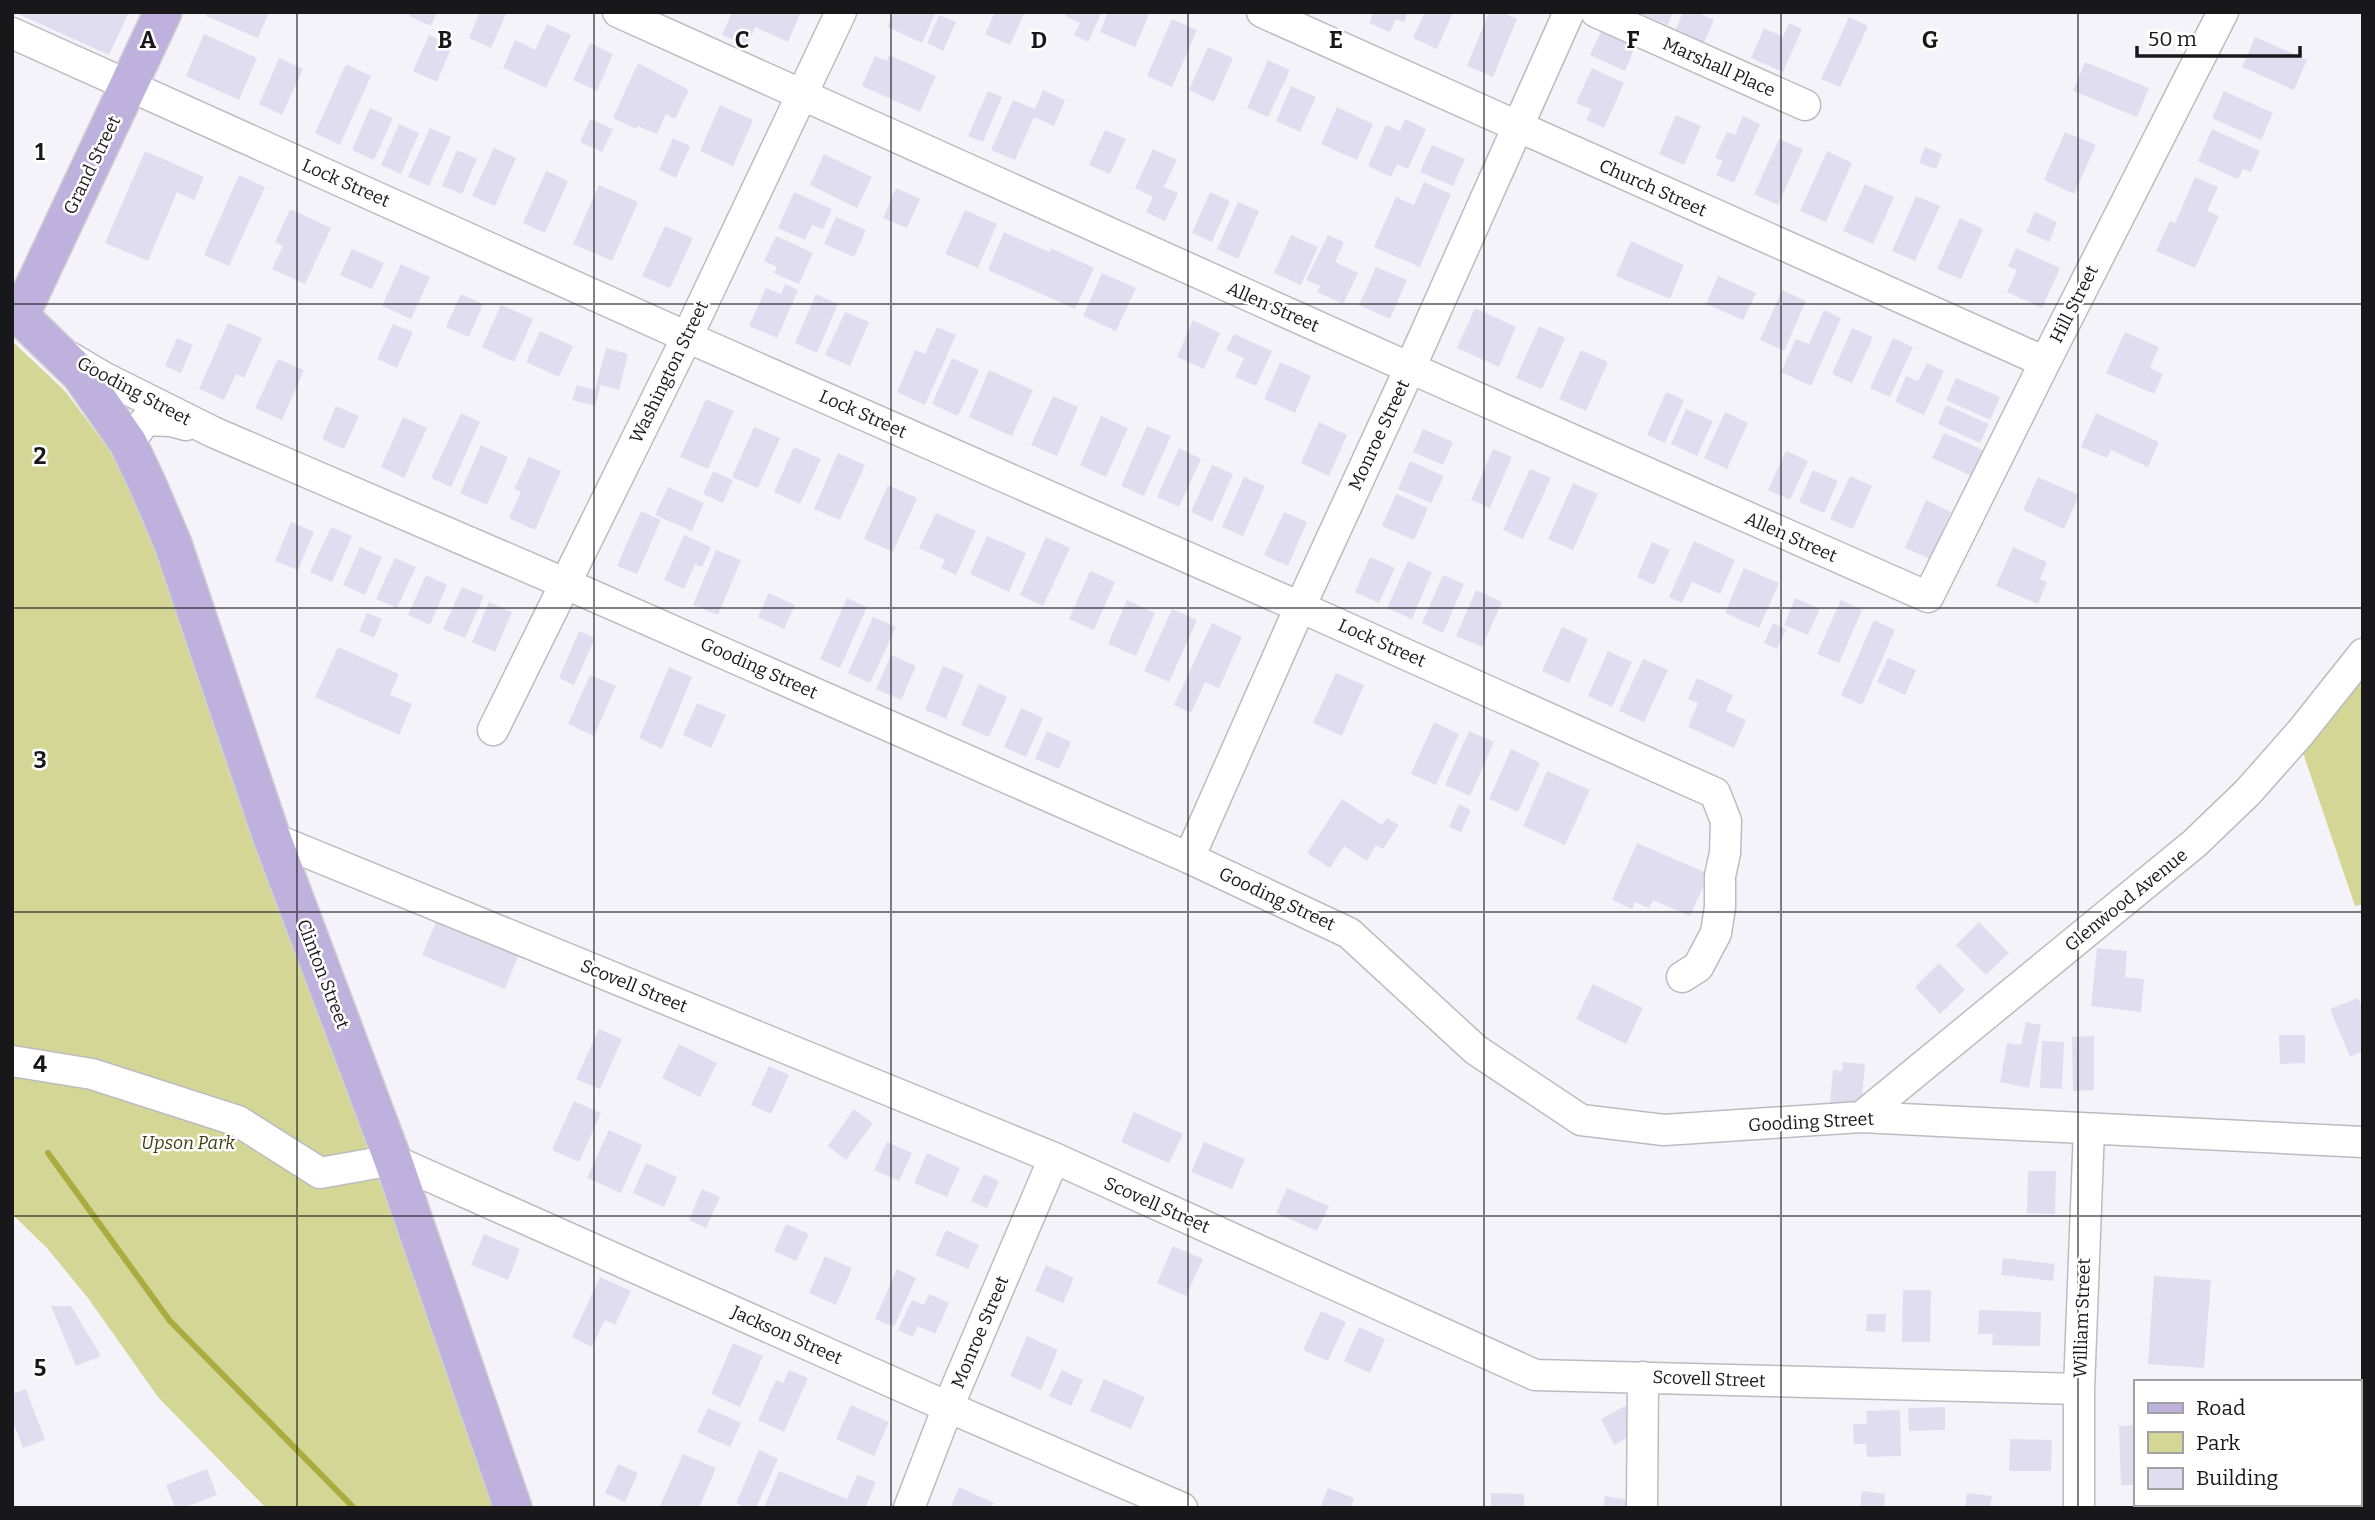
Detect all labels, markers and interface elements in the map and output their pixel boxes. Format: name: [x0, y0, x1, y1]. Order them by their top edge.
scale bar: [2137, 14, 2300, 58]
text: A: [140, 26, 157, 54]
text: B: [438, 26, 452, 54]
text: C: [735, 26, 749, 54]
text: D: [1031, 26, 1047, 54]
text: E: [1329, 26, 1343, 54]
text: F: [1627, 26, 1640, 54]
text: G: [1922, 26, 1939, 54]
text: 50 m: [2148, 26, 2197, 52]
street label: Marshall Place: [1659, 32, 1779, 102]
street label: Grand Street: [59, 112, 126, 218]
text: 1: [35, 138, 45, 166]
street label: Lock Street: [299, 154, 394, 212]
street label: Church Street: [1596, 154, 1711, 222]
street label: Hill Street: [2045, 261, 2103, 347]
street label: Allen Street: [1224, 277, 1323, 337]
street label: Washington Street: [625, 297, 713, 447]
street label: Gooding Street: [73, 352, 195, 430]
street label: Monroe Street: [1344, 376, 1414, 494]
street label: Lock Street: [816, 385, 911, 443]
text: 2: [34, 442, 47, 470]
street label: Allen Street: [1742, 507, 1841, 567]
street label: Lock Street: [1335, 614, 1430, 672]
street label: Gooding Street: [697, 632, 821, 704]
text: 3: [33, 746, 47, 774]
street label: Glenwood Avenue: [2060, 844, 2192, 956]
street label: Gooding Street: [1215, 862, 1339, 936]
street label: Clinton Street: [292, 916, 354, 1032]
street label: Scovell Street: [577, 955, 691, 1018]
text: 4: [33, 1050, 47, 1078]
street label: Gooding Street: [1748, 1108, 1875, 1136]
park label: Upson Park: [141, 1132, 235, 1154]
street label: Scovell Street: [1101, 1172, 1214, 1238]
street label: William Street: [2069, 1257, 2095, 1378]
street label: Monroe Street: [947, 1272, 1014, 1391]
street label: Jackson Street: [727, 1300, 846, 1369]
text: 5: [34, 1354, 46, 1382]
street label: Scovell Street: [1652, 1366, 1766, 1392]
legend: [2134, 1380, 2361, 1506]
text: Road: [2196, 1395, 2245, 1421]
text: Park: [2196, 1430, 2240, 1456]
text: Building: [2196, 1465, 2279, 1491]

